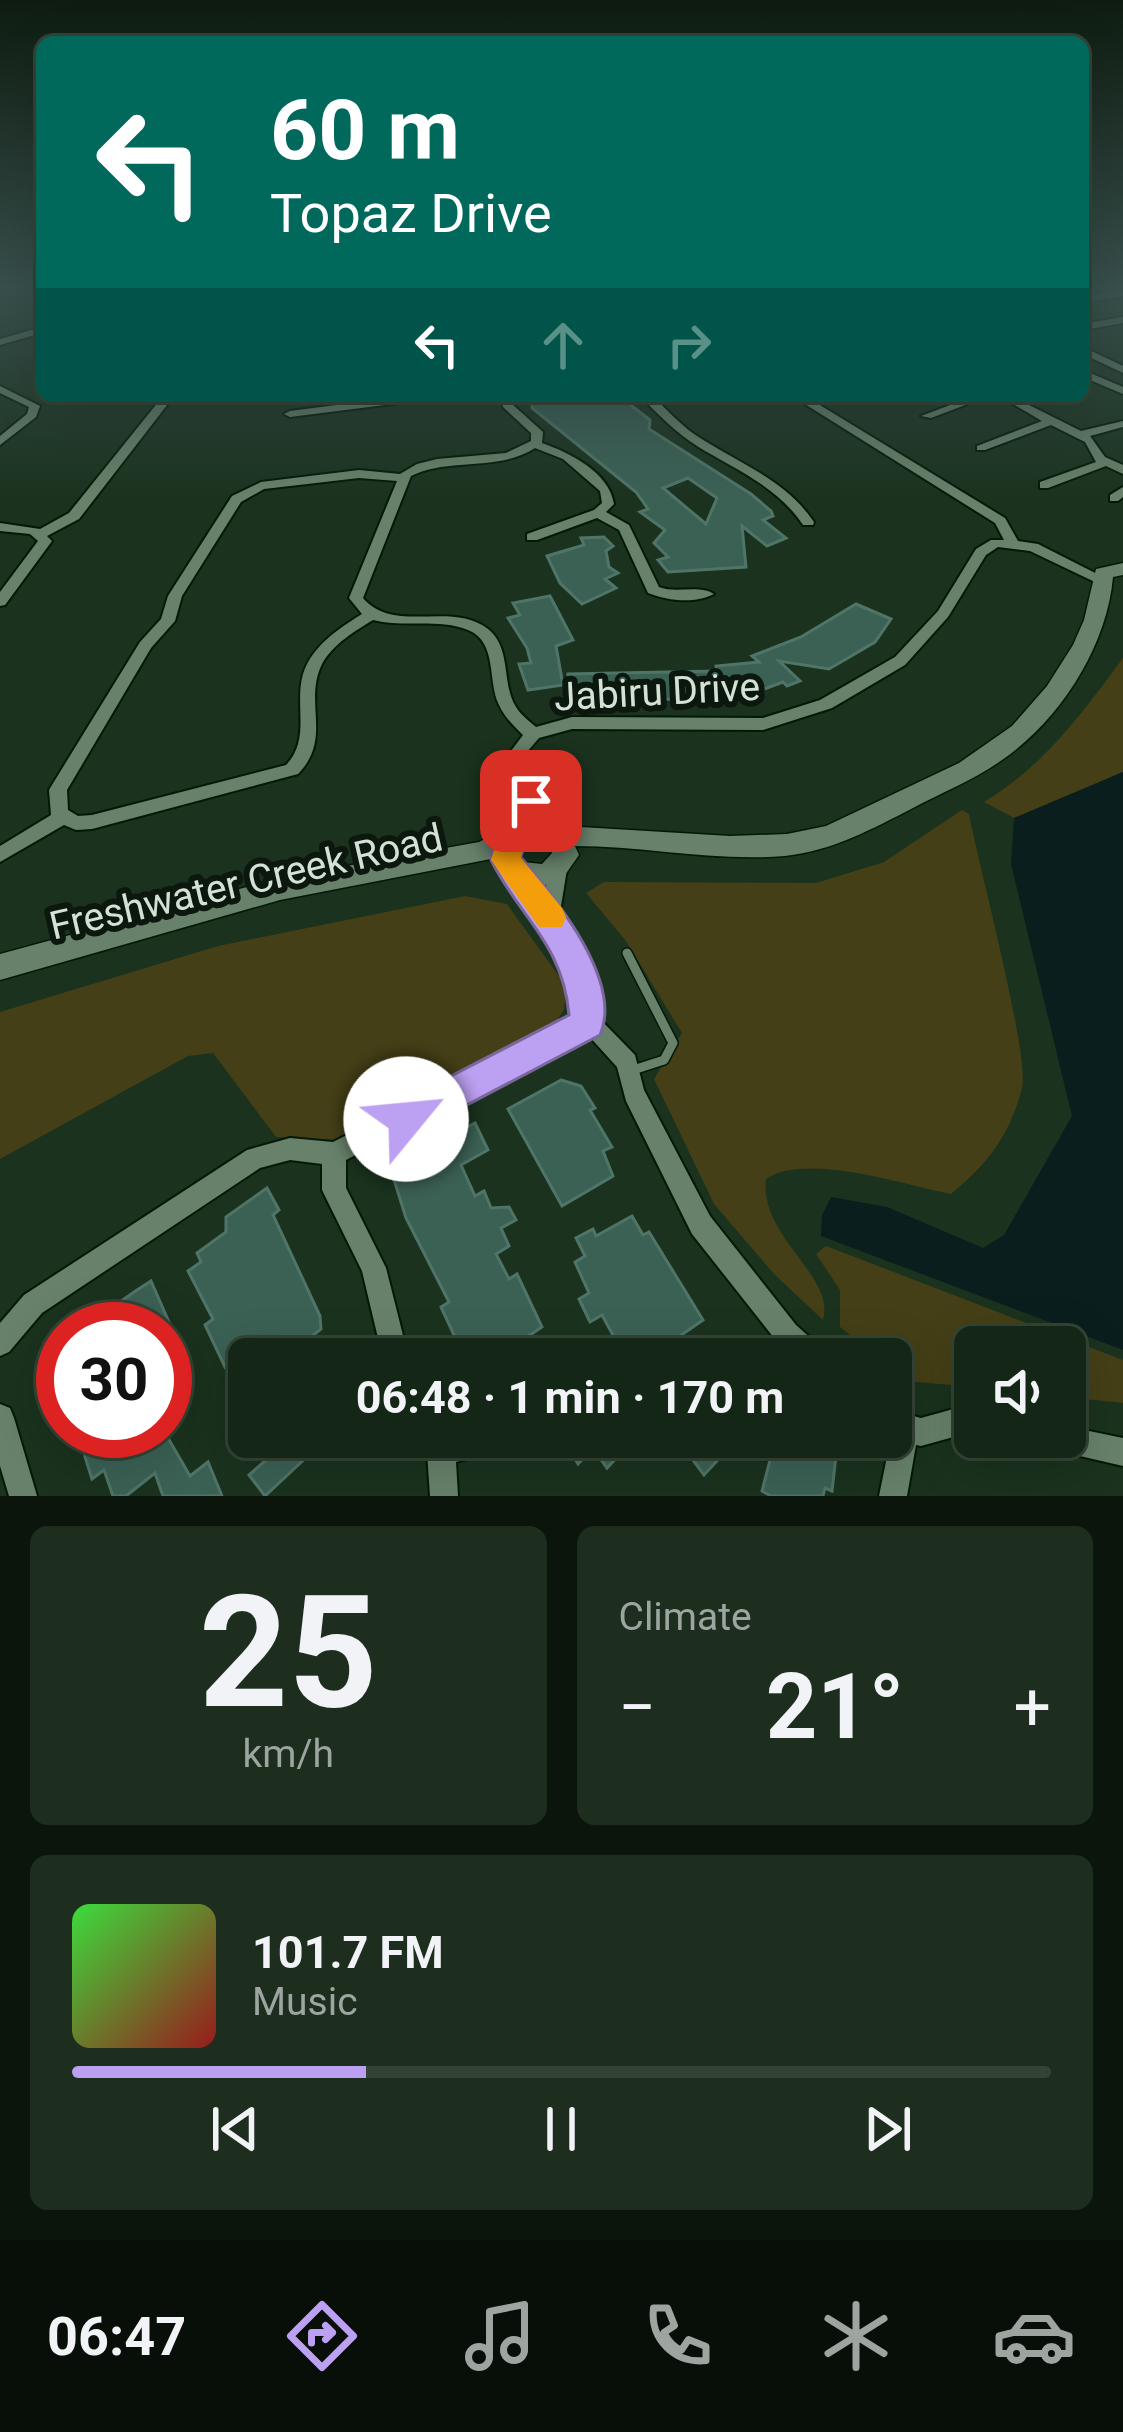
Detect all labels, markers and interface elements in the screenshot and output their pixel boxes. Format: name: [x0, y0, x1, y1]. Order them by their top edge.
text: 60 m: [270, 81, 460, 180]
icon: left: [72, 84, 228, 240]
text: Topaz Drive: [270, 182, 552, 245]
icon: left: [404, 312, 470, 378]
icon: ahead: [530, 312, 596, 378]
icon: right: [656, 312, 722, 378]
street label: Jabiru Drive: [553, 664, 761, 720]
pin: [480, 750, 582, 852]
icon: arrive: [498, 768, 564, 834]
street label: Freshwater Creek Road: [45, 814, 447, 950]
position arrow: [343, 1056, 469, 1182]
speed limit sign: 30: [36, 1302, 192, 1458]
map controls: [954, 1326, 1086, 1458]
button: sound: [954, 1326, 1086, 1458]
text: 06:48 · 1 min · 170 m: [356, 1371, 784, 1424]
text: 25: [199, 1561, 378, 1744]
text: Climate: [619, 1594, 752, 1640]
text: 21°: [766, 1655, 904, 1760]
text: −: [619, 1669, 656, 1746]
text: +: [1014, 1669, 1051, 1746]
text: km/h: [242, 1731, 334, 1777]
text: 101.7 FM: [252, 1926, 444, 1979]
text: Music: [252, 1979, 358, 2025]
icon: previous: [202, 2096, 268, 2162]
icon: pause: [528, 2096, 594, 2162]
icon: next: [855, 2096, 921, 2162]
icon: directions: [280, 2294, 364, 2378]
icon: music: [458, 2294, 542, 2378]
icon: phone: [636, 2294, 720, 2378]
icon: climate: [814, 2294, 898, 2378]
icon: car: [992, 2294, 1076, 2378]
text: 06:47: [47, 2305, 186, 2368]

